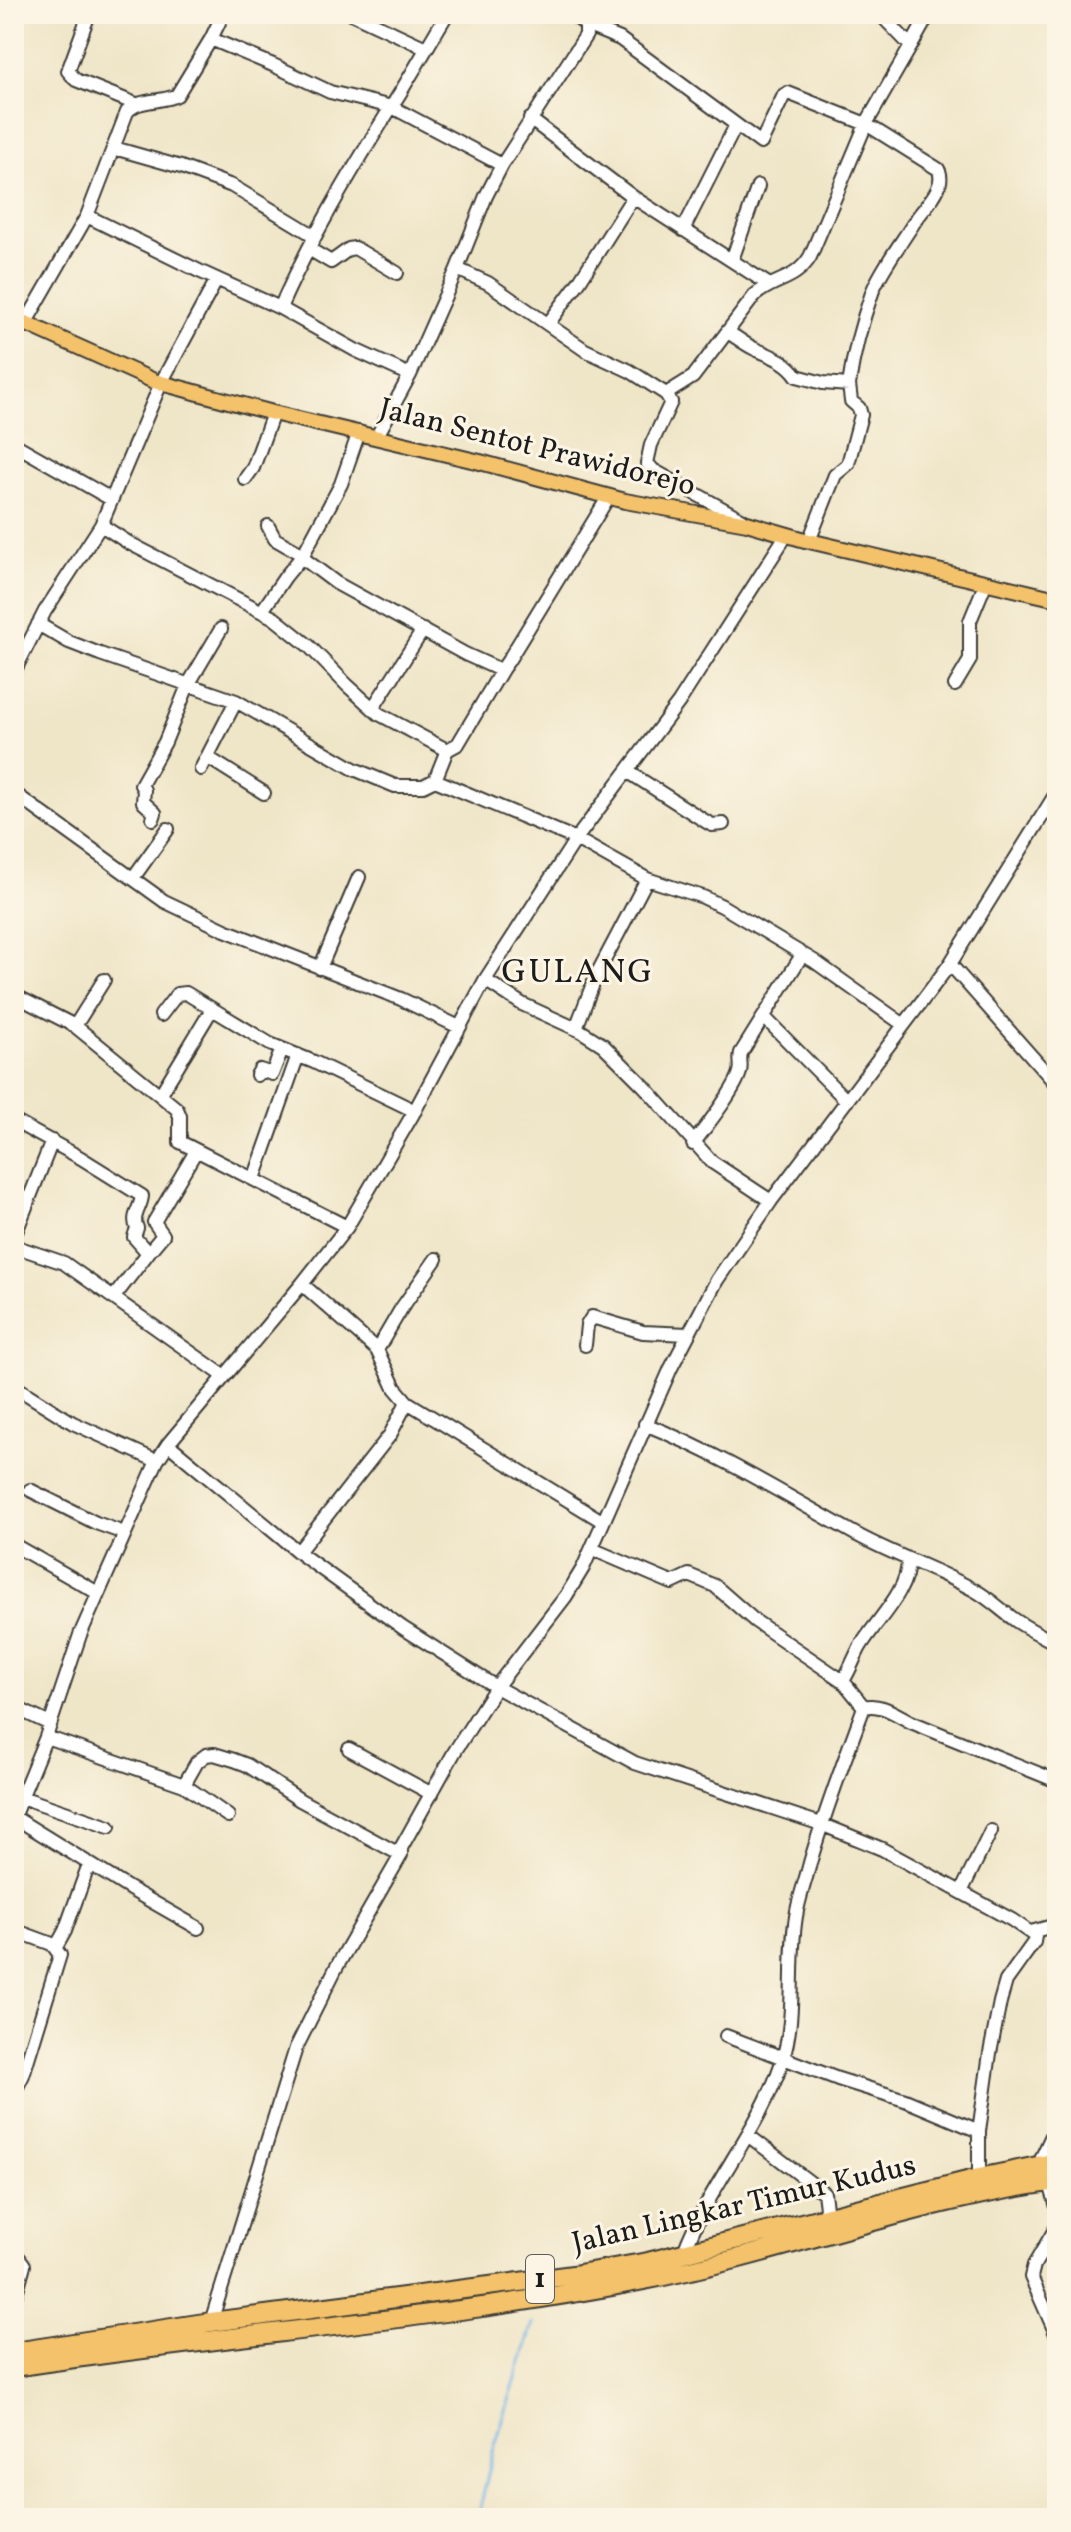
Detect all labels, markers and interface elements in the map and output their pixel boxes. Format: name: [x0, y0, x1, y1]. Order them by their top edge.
street label: Jalan Sentot Prawidorejo: [375, 388, 699, 508]
district label: GULANG: [502, 950, 654, 997]
street label: Jalan Lingkar Timur Kudus: [568, 2145, 920, 2265]
road number: 1: [526, 2255, 554, 2303]

